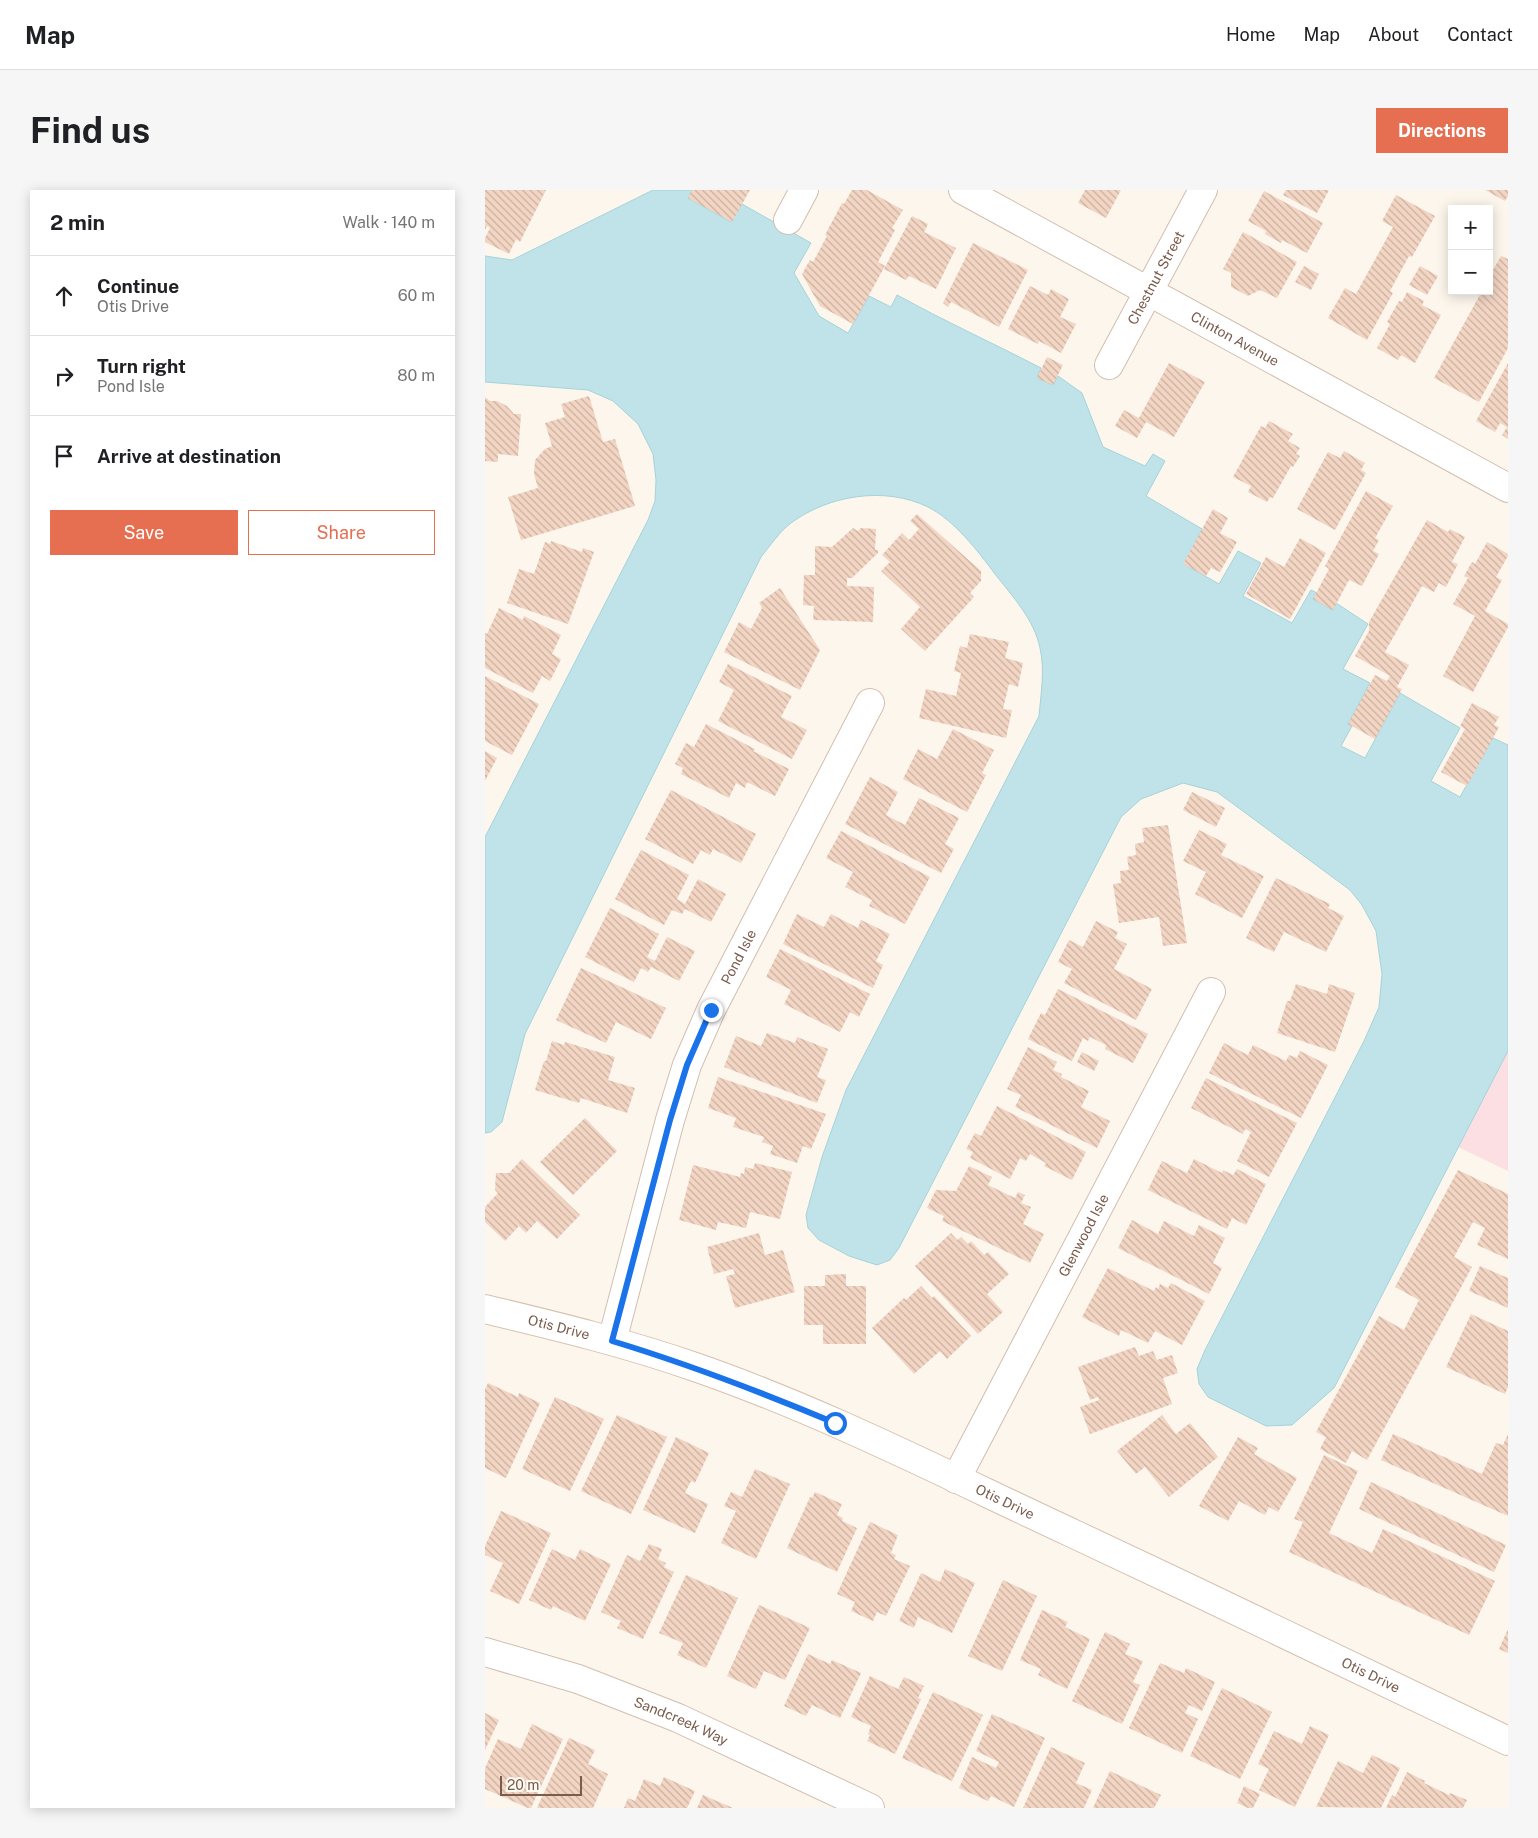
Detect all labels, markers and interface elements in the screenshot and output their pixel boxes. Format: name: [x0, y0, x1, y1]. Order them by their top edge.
text: Map: [25, 21, 75, 49]
text: Home: [1226, 24, 1276, 45]
text: Map: [1304, 24, 1340, 45]
text: About: [1368, 24, 1419, 45]
text: Contact: [1447, 24, 1513, 45]
button: Directions: [1376, 108, 1508, 153]
text: Find us: [30, 110, 150, 151]
map controls: [1448, 205, 1493, 295]
button: +: [1448, 205, 1493, 250]
text: 2 min: [50, 210, 105, 235]
text: Walk · 140 m: [342, 213, 435, 232]
street label: Chestnut Street: [1124, 228, 1188, 327]
button: −: [1448, 250, 1493, 295]
text: Continue: [97, 275, 179, 297]
icon: ahead: [50, 282, 78, 310]
text: 60 m: [398, 286, 435, 305]
text: Otis Drive: [97, 297, 169, 316]
street label: Clinton Avenue: [1188, 308, 1282, 369]
text: Turn right: [97, 355, 186, 377]
icon: right: [50, 362, 78, 390]
text: 80 m: [397, 366, 435, 385]
text: Pond Isle: [97, 377, 165, 396]
icon: arrive: [50, 442, 78, 470]
text: Arrive at destination: [97, 445, 281, 467]
button: Save: [50, 510, 238, 555]
button: Share: [248, 510, 435, 555]
street label: Pond Isle: [718, 927, 759, 987]
route end: [700, 999, 723, 1022]
street label: Glenwood Isle: [1055, 1191, 1112, 1280]
street label: Otis Drive: [526, 1312, 591, 1343]
route start: [824, 1412, 847, 1435]
street label: Otis Drive: [973, 1481, 1037, 1522]
street label: Otis Drive: [1339, 1654, 1403, 1696]
street label: Sandcreek Way: [632, 1694, 731, 1749]
scale bar: [500, 1773, 583, 1796]
text: 20 m: [507, 1777, 539, 1793]

